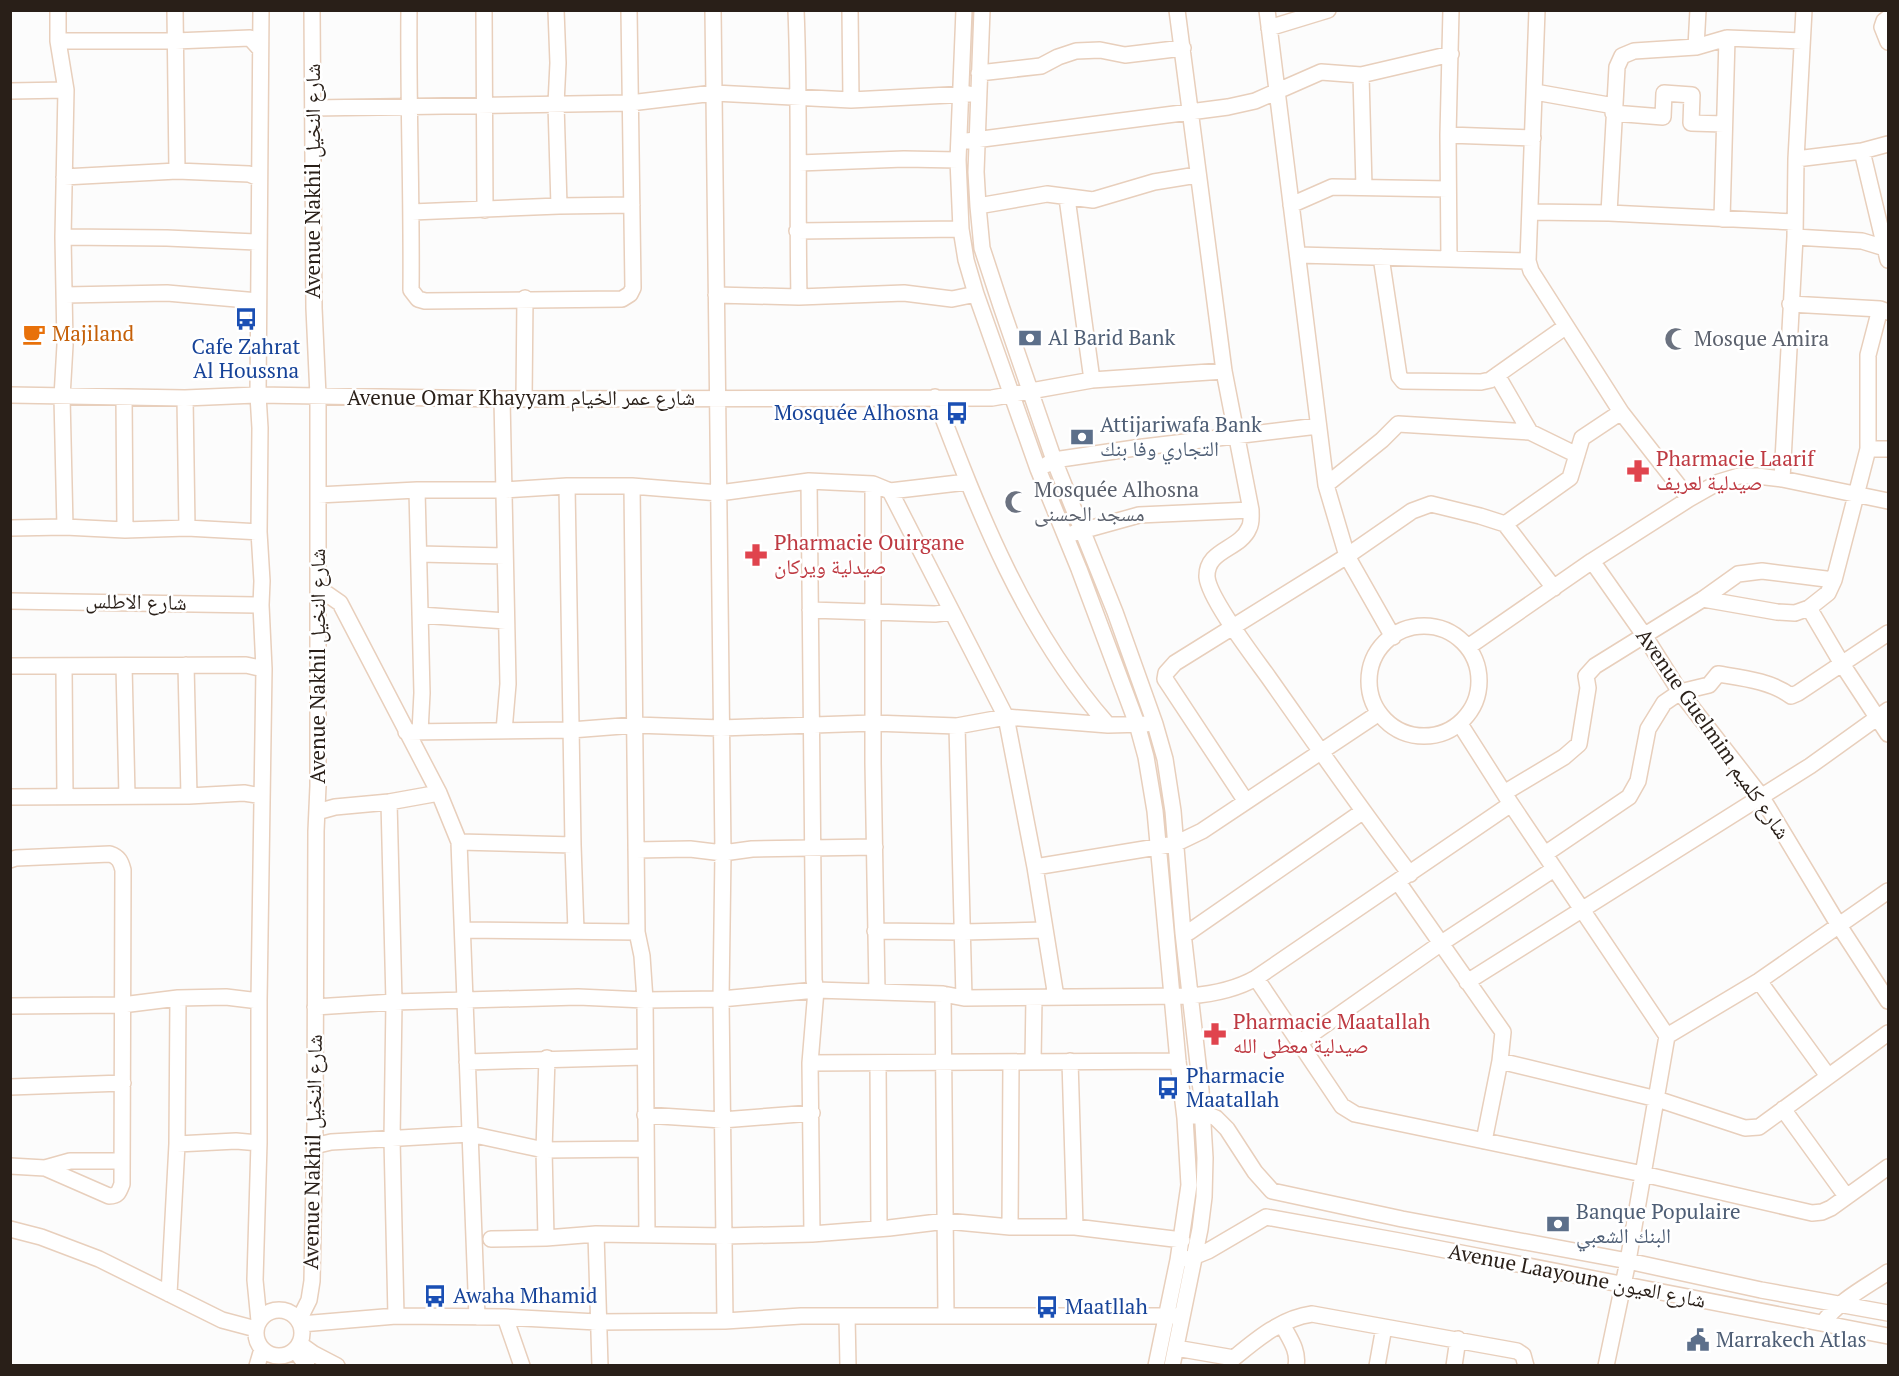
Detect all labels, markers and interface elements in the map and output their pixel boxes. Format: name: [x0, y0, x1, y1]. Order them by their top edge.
street label: Avenue Nakhil شارع النخيل: [298, 63, 326, 299]
bus stop icon: Cafe Zahrat Al Houssna: [233, 306, 259, 332]
place label: Majiland: [52, 319, 135, 347]
cafe icon: Majiland: [21, 321, 47, 347]
place label: Al Barid Bank: [1048, 323, 1175, 351]
place label: Mosque Amira: [1694, 324, 1830, 352]
bank icon: Al Barid Bank: [1017, 325, 1043, 351]
mosque icon: Mosque Amira: [1663, 326, 1689, 352]
place label: Cafe Zahrat Al Houssna: [192, 332, 301, 384]
street label: Avenue Omar Khayyam شارع عمر الخيام: [347, 383, 695, 412]
place label: Mosquée Alhosna: [774, 398, 939, 426]
bus stop icon: Mosquée Alhosna: [944, 400, 970, 426]
place label: Attijariwafa Bank التجاري وفا بنك: [1100, 410, 1262, 465]
bank icon: Attijariwafa Bank التجاري وفا بنك: [1069, 424, 1095, 450]
place label: Pharmacie Laarif صيدلية لعريف: [1656, 444, 1816, 496]
pharmacy icon: Pharmacie Laarif صيدلية لعريف: [1625, 458, 1651, 484]
place label: Mosquée Alhosna مسجد الحسنى: [1034, 475, 1199, 527]
mosque icon: Mosquée Alhosna مسجد الحسنى: [1003, 489, 1029, 515]
place label: Pharmacie Ouirgane صيدلية ويركان: [774, 528, 965, 580]
pharmacy icon: Pharmacie Ouirgane صيدلية ويركان: [743, 542, 769, 568]
street label: Avenue Nakhil شارع النخيل: [303, 548, 331, 784]
street label: شارع الاطلس: [85, 586, 187, 616]
street label: Avenue Guelmim شارع كلميم: [1630, 623, 1797, 845]
place label: Pharmacie Maatallah صيدلية معطى الله: [1233, 1007, 1430, 1059]
pharmacy icon: Pharmacie Maatallah صيدلية معطى الله: [1202, 1021, 1228, 1047]
street label: Avenue Nakhil شارع النخيل: [296, 1034, 328, 1270]
place label: Pharmacie Maatallah: [1186, 1061, 1285, 1113]
bus stop icon: Pharmacie Maatallah: [1155, 1075, 1181, 1101]
place label: Banque Populaire البنك الشعبي: [1576, 1197, 1741, 1252]
bank icon: Banque Populaire البنك الشعبي: [1545, 1211, 1571, 1237]
street label: Avenue Laayoune شارع العيون: [1446, 1236, 1708, 1314]
place label: Awaha Mhamid: [453, 1281, 598, 1309]
bus stop icon: Awaha Mhamid: [422, 1283, 448, 1309]
place label: Maatllah: [1065, 1292, 1148, 1320]
bus stop icon: Maatllah: [1034, 1294, 1060, 1320]
place label: Marrakech Atlas: [1716, 1325, 1867, 1353]
public building icon: Marrakech Atlas: [1685, 1327, 1711, 1353]

